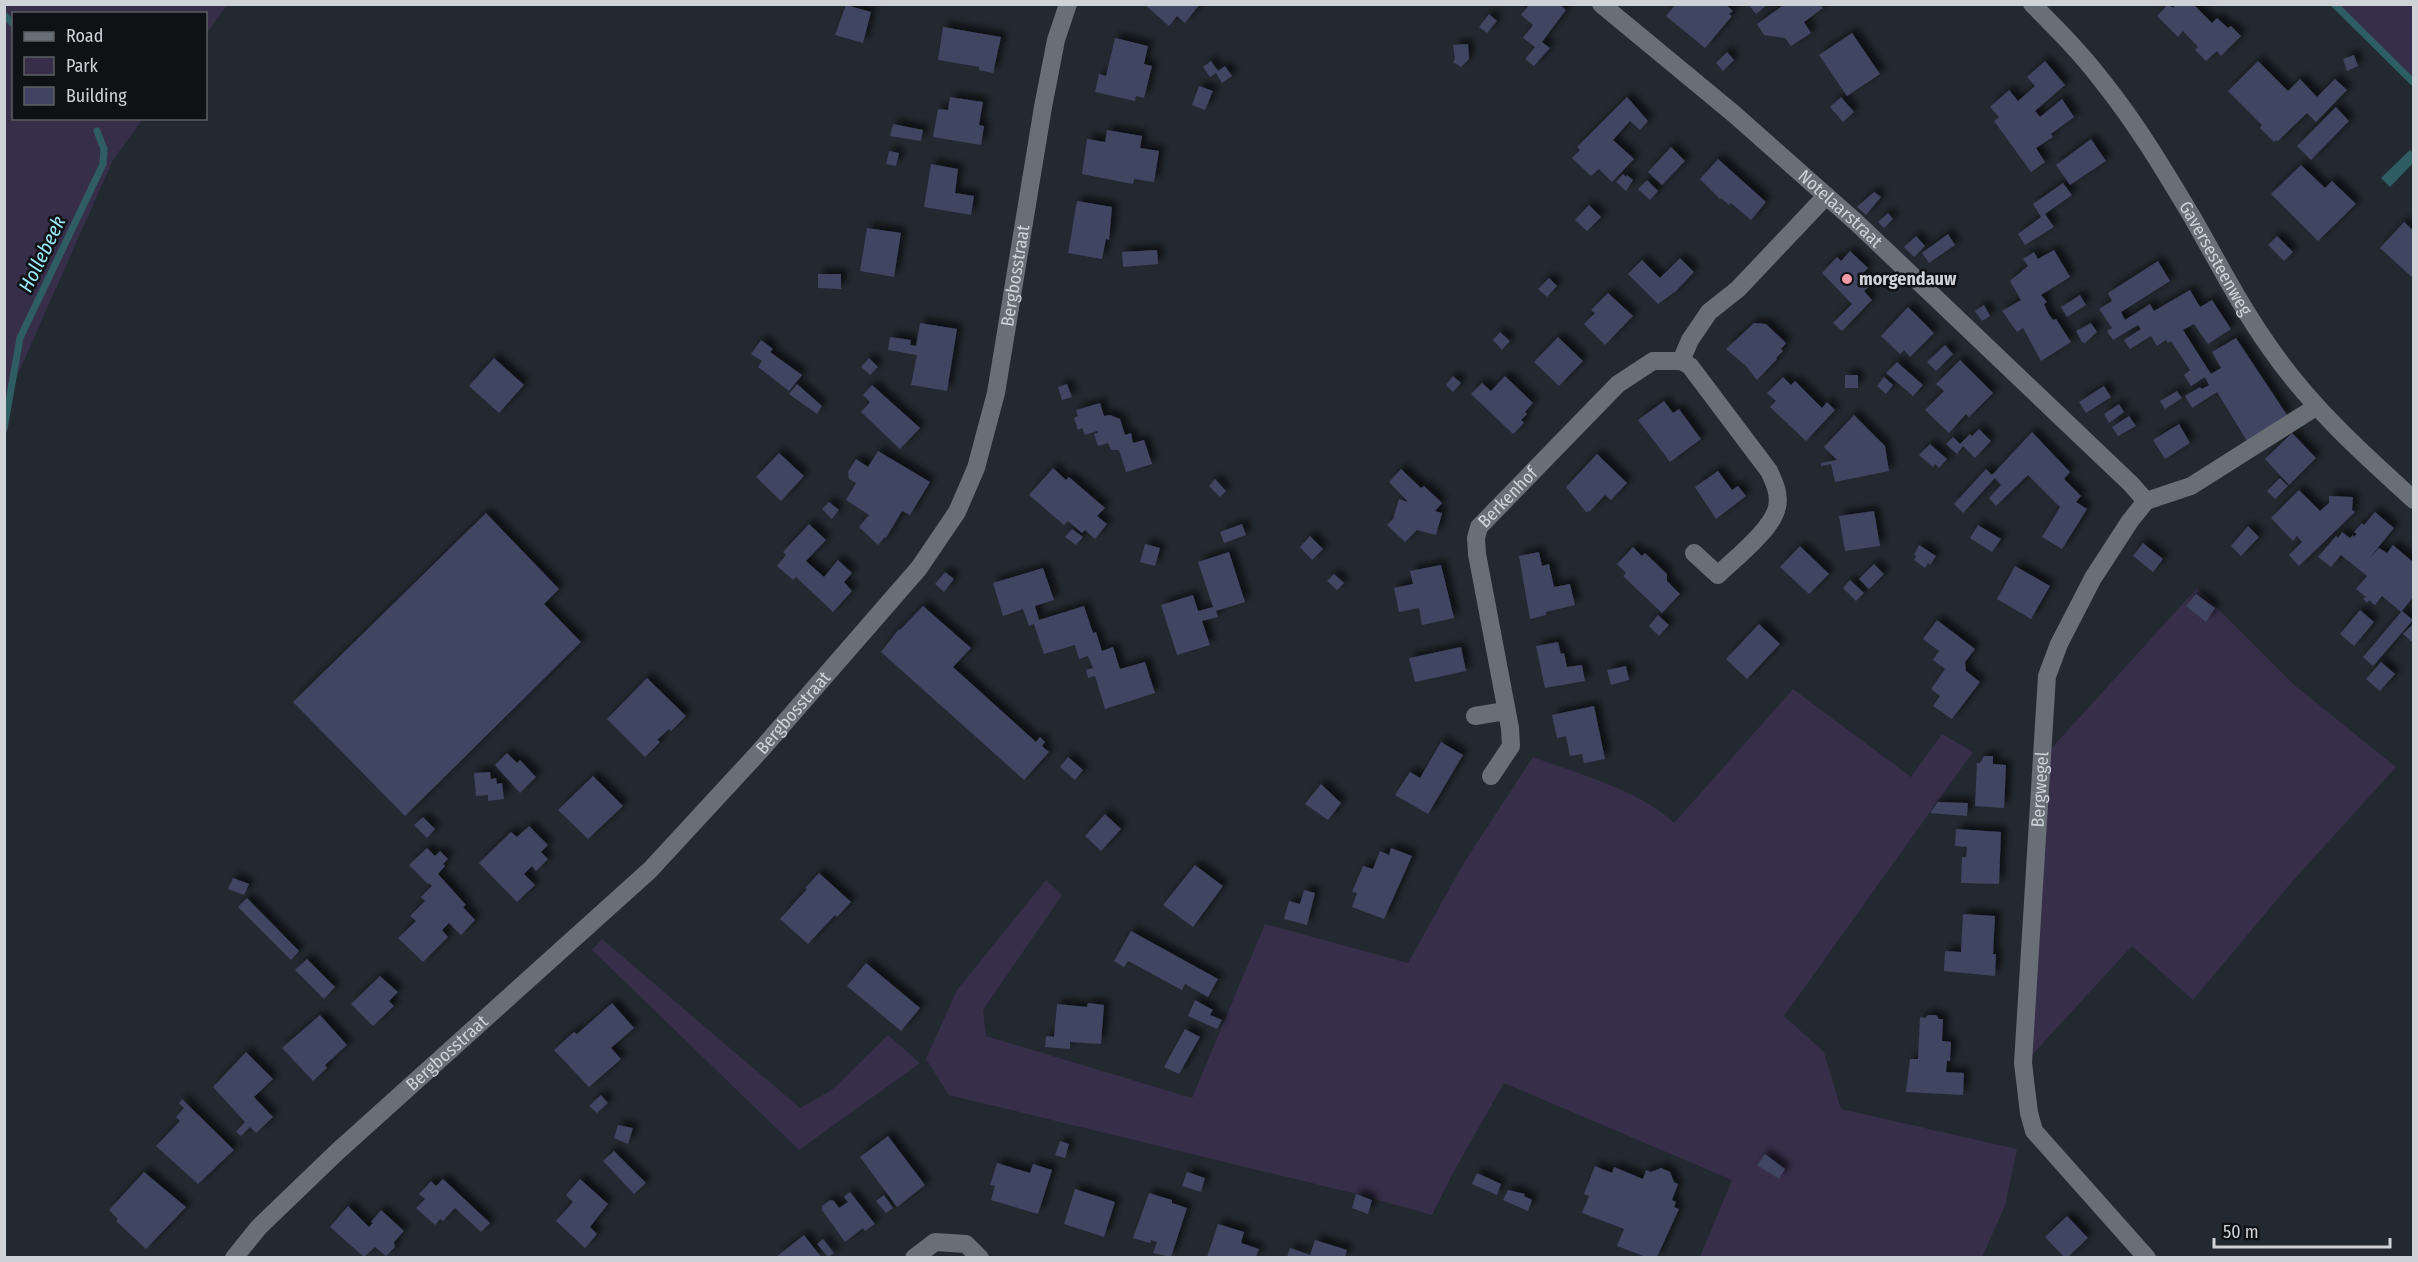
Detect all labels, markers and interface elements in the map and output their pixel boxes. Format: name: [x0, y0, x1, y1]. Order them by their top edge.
legend: [12, 12, 207, 120]
text: Road: [66, 25, 103, 47]
text: Park: [66, 55, 99, 77]
text: Building: [66, 85, 127, 107]
street label: Notelaarstraat: [1794, 165, 1887, 252]
street label: Gaversesteenweg: [2174, 197, 2257, 320]
water label: Hollebeek: [13, 212, 71, 296]
street label: Bergbosstraat: [996, 223, 1034, 328]
place label: morgendauw: [1859, 268, 1957, 290]
marker: morgendauw: [1840, 272, 1854, 286]
street label: Berkenhof: [1473, 461, 1543, 532]
street label: Bergbosstraat: [751, 667, 835, 759]
street label: Bergwegel: [2027, 751, 2053, 828]
street label: Bergbosstraat: [401, 1010, 492, 1095]
scale bar: [2214, 1211, 2390, 1249]
text: 50 m: [2223, 1221, 2259, 1243]

